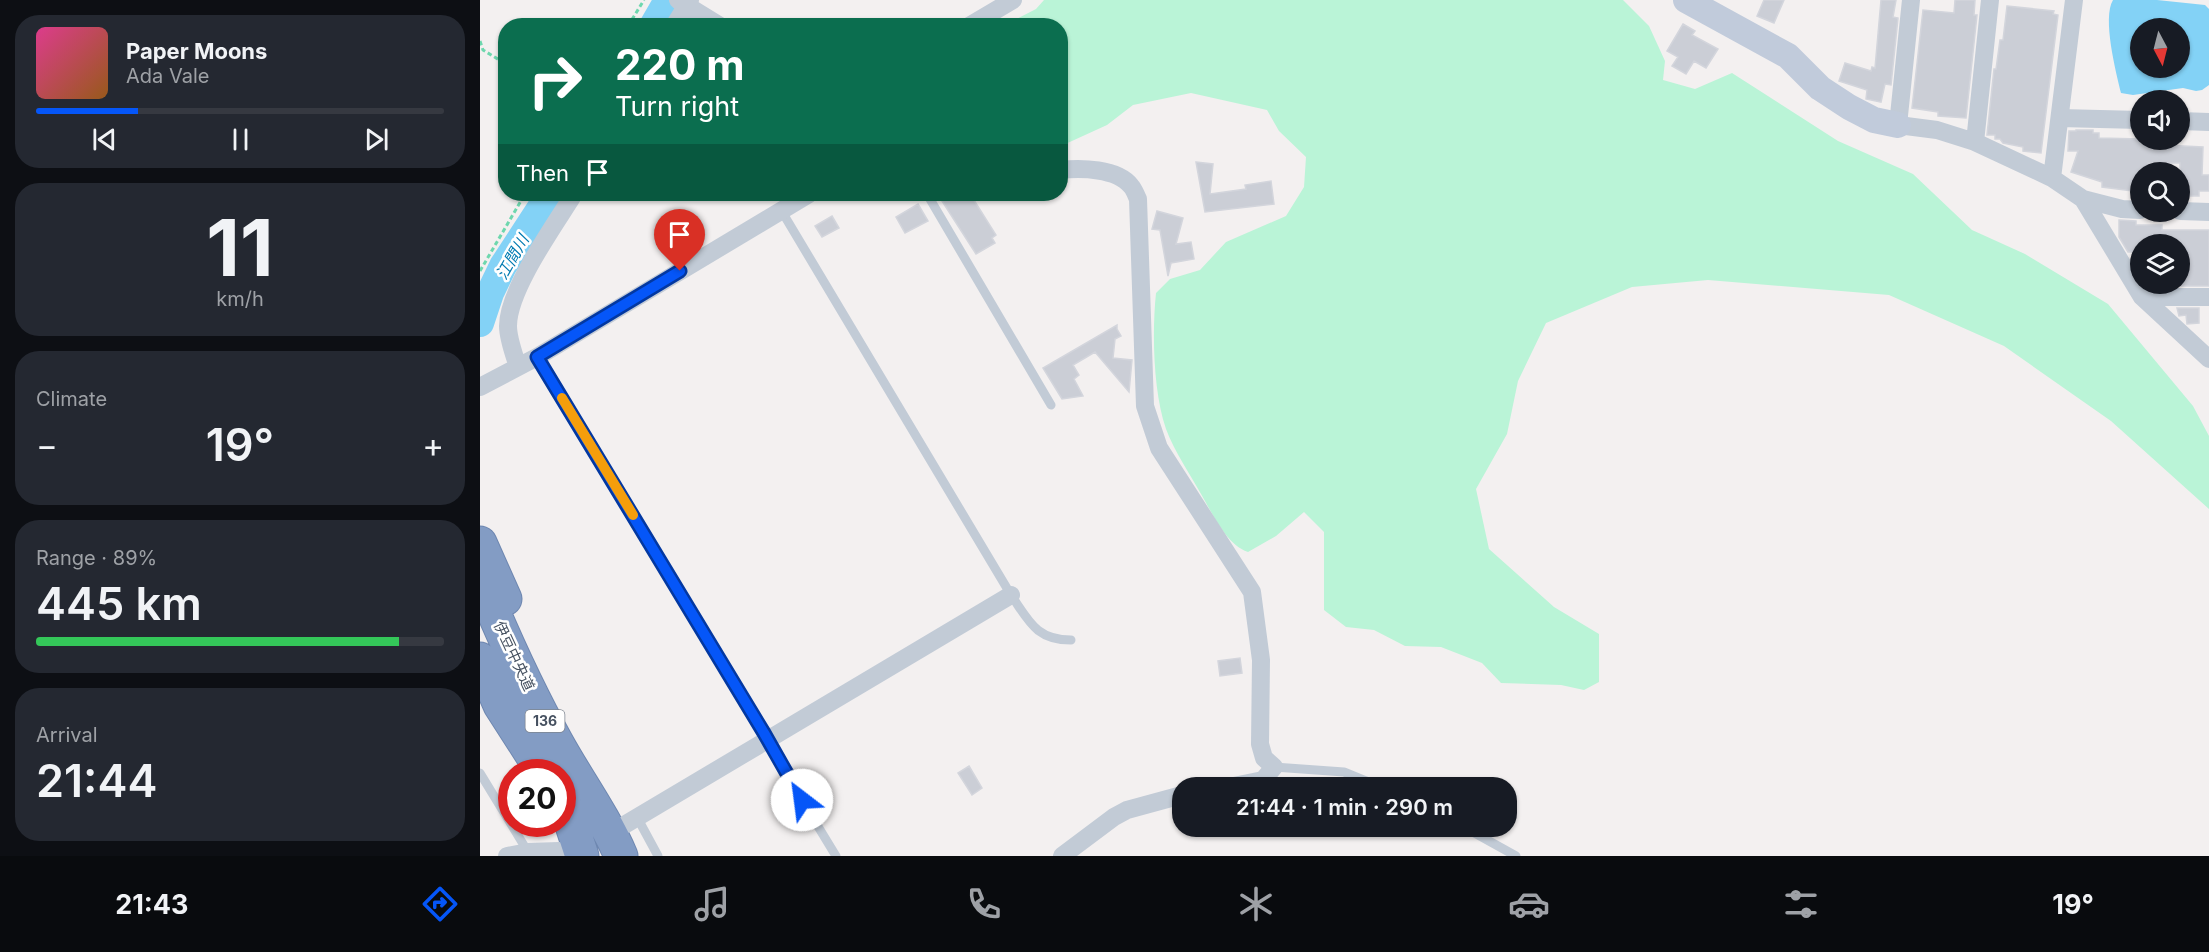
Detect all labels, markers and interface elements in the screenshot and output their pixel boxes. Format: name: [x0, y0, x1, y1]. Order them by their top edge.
north arrow: [2130, 18, 2190, 78]
map controls: [2130, 18, 2190, 294]
text: Paper Moons: [126, 38, 267, 64]
text: 220 m: [615, 39, 745, 90]
icon: right: [516, 42, 594, 120]
text: Ada Vale: [126, 64, 209, 88]
text: Turn right: [615, 90, 739, 123]
button: sound: [2130, 90, 2190, 150]
icon: previous: [88, 123, 121, 156]
icon: pause: [224, 123, 257, 156]
icon: next: [360, 123, 393, 156]
icon: arrive: [581, 156, 614, 189]
text: Then: [516, 160, 569, 186]
button: search: [2130, 162, 2190, 222]
text: 11: [206, 200, 274, 295]
pin: [654, 209, 705, 271]
icon: arrive: [663, 218, 696, 251]
water label: 江間川: [491, 229, 534, 283]
button: layers: [2130, 234, 2190, 294]
text: km/h: [216, 287, 264, 311]
text: Climate: [36, 387, 107, 411]
text: 19°: [206, 417, 274, 472]
text: −: [36, 425, 58, 465]
text: +: [422, 425, 444, 465]
text: Range · 89%: [36, 546, 157, 570]
text: 445 km: [36, 576, 202, 631]
street label: 伊豆中央道: [490, 618, 539, 694]
road number: 136: [526, 710, 564, 732]
text: Arrival: [36, 723, 98, 747]
text: 21:44: [36, 753, 157, 808]
speed limit sign: 20: [498, 759, 576, 837]
position arrow: [770, 768, 834, 832]
text: 21:44 · 1 min · 290 m: [1236, 794, 1453, 820]
icon: directions: [419, 883, 461, 925]
icon: music: [691, 883, 733, 925]
icon: phone: [963, 883, 1005, 925]
icon: climate: [1235, 883, 1277, 925]
icon: car: [1508, 883, 1550, 925]
icon: filters: [1780, 883, 1822, 925]
text: 21:43: [115, 888, 188, 921]
text: 19°: [2052, 888, 2094, 921]

